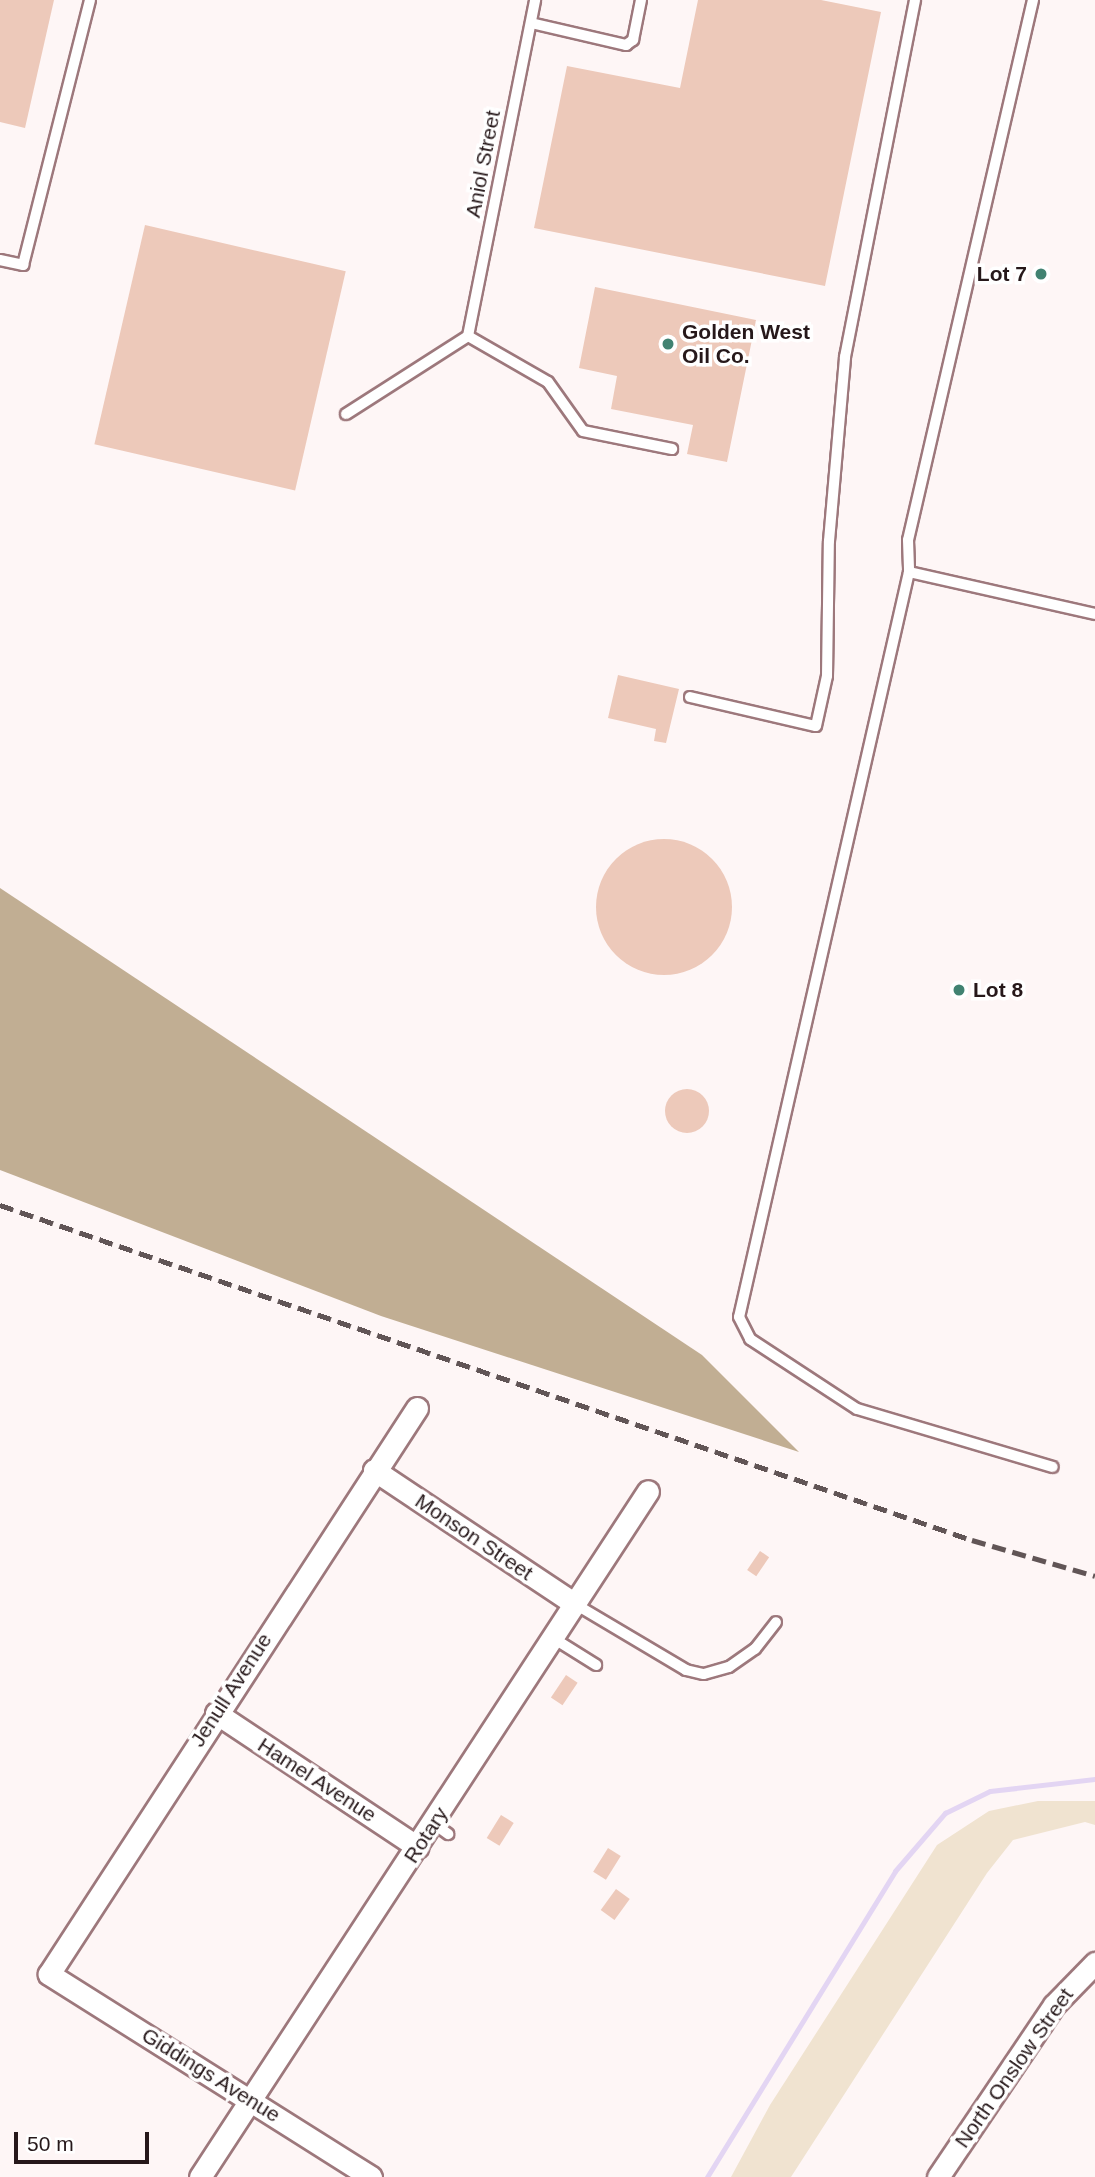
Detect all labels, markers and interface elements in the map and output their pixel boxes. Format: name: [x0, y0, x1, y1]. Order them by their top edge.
street label: Aniol Street: [460, 108, 506, 220]
place label: Lot 7: [977, 261, 1027, 287]
marker: Lot 7: [1033, 266, 1049, 282]
place label: Golden West Oil Co.: [682, 319, 810, 369]
marker: Golden West Oil Co.: [660, 336, 676, 352]
place label: Lot 8: [973, 977, 1023, 1003]
marker: Lot 8: [951, 982, 967, 998]
street label: Monson Street: [410, 1488, 538, 1586]
street label: Jenull Avenue: [185, 1628, 277, 1752]
street label: Hamel Avenue: [253, 1732, 381, 1828]
street label: Rotary: [399, 1802, 453, 1868]
street label: North Onslow Street: [949, 1983, 1079, 2153]
street label: Giddings Avenue: [137, 2022, 285, 2128]
scale bar: [18, 2118, 152, 2162]
text: 50 m: [27, 2132, 74, 2155]

